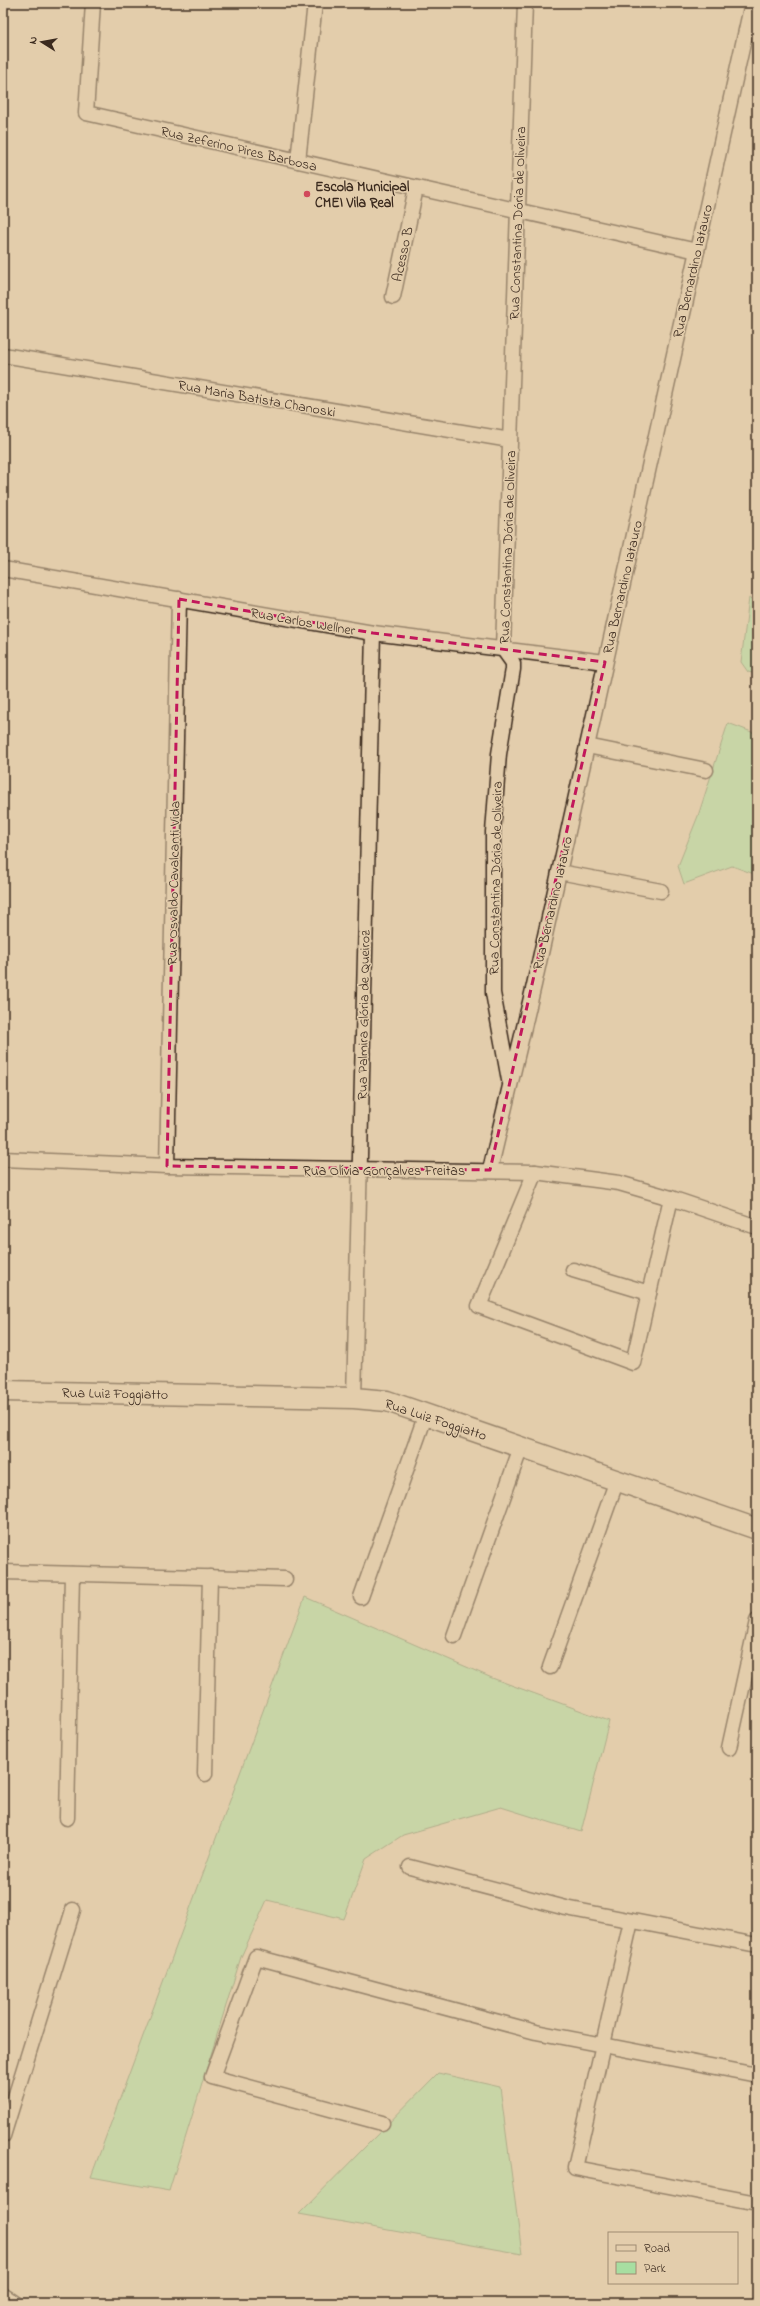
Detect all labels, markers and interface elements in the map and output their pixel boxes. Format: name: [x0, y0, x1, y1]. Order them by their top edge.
north arrow: [22, 22, 62, 62]
text: N: [25, 35, 42, 45]
street label: Rua Zeferino Pires Barbosa: [158, 121, 319, 178]
street label: Rua Constantina Dória de Oliveira: [505, 126, 532, 320]
place label: Escola Municipal CMEI Vila Real: [315, 177, 410, 214]
marker: Escola Municipal CMEI Vila Real: [302, 189, 312, 199]
street label: Rua Bernardino Iatauro: [668, 203, 719, 340]
street label: Acesso B: [387, 225, 420, 284]
street label: Rua Maria Batista Chanoski: [176, 375, 337, 424]
street label: Rua Constantina Dória de Oliveira: [495, 450, 522, 644]
street label: Rua Bernardino Iatauro: [598, 519, 649, 656]
street label: Rua Carlos Wellner: [249, 603, 357, 642]
street label: Rua Constantina Dória de Oliveira: [484, 781, 509, 975]
street label: Rua Osvaldo Cavalcanti Vida: [163, 801, 186, 965]
street label: Rua Bernardino Iatauro: [528, 835, 579, 972]
street label: Rua Palmira Glória de Queiroz: [353, 930, 376, 1100]
street label: Rua Olívia Gonçalves Freitas: [303, 1161, 465, 1182]
street label: Rua Luiz Foggiatto: [62, 1383, 168, 1407]
street label: Rua Luiz Foggiatto: [381, 1394, 489, 1448]
legend: [608, 2232, 738, 2284]
text: Road: [644, 2240, 670, 2258]
text: Park: [644, 2260, 666, 2278]

